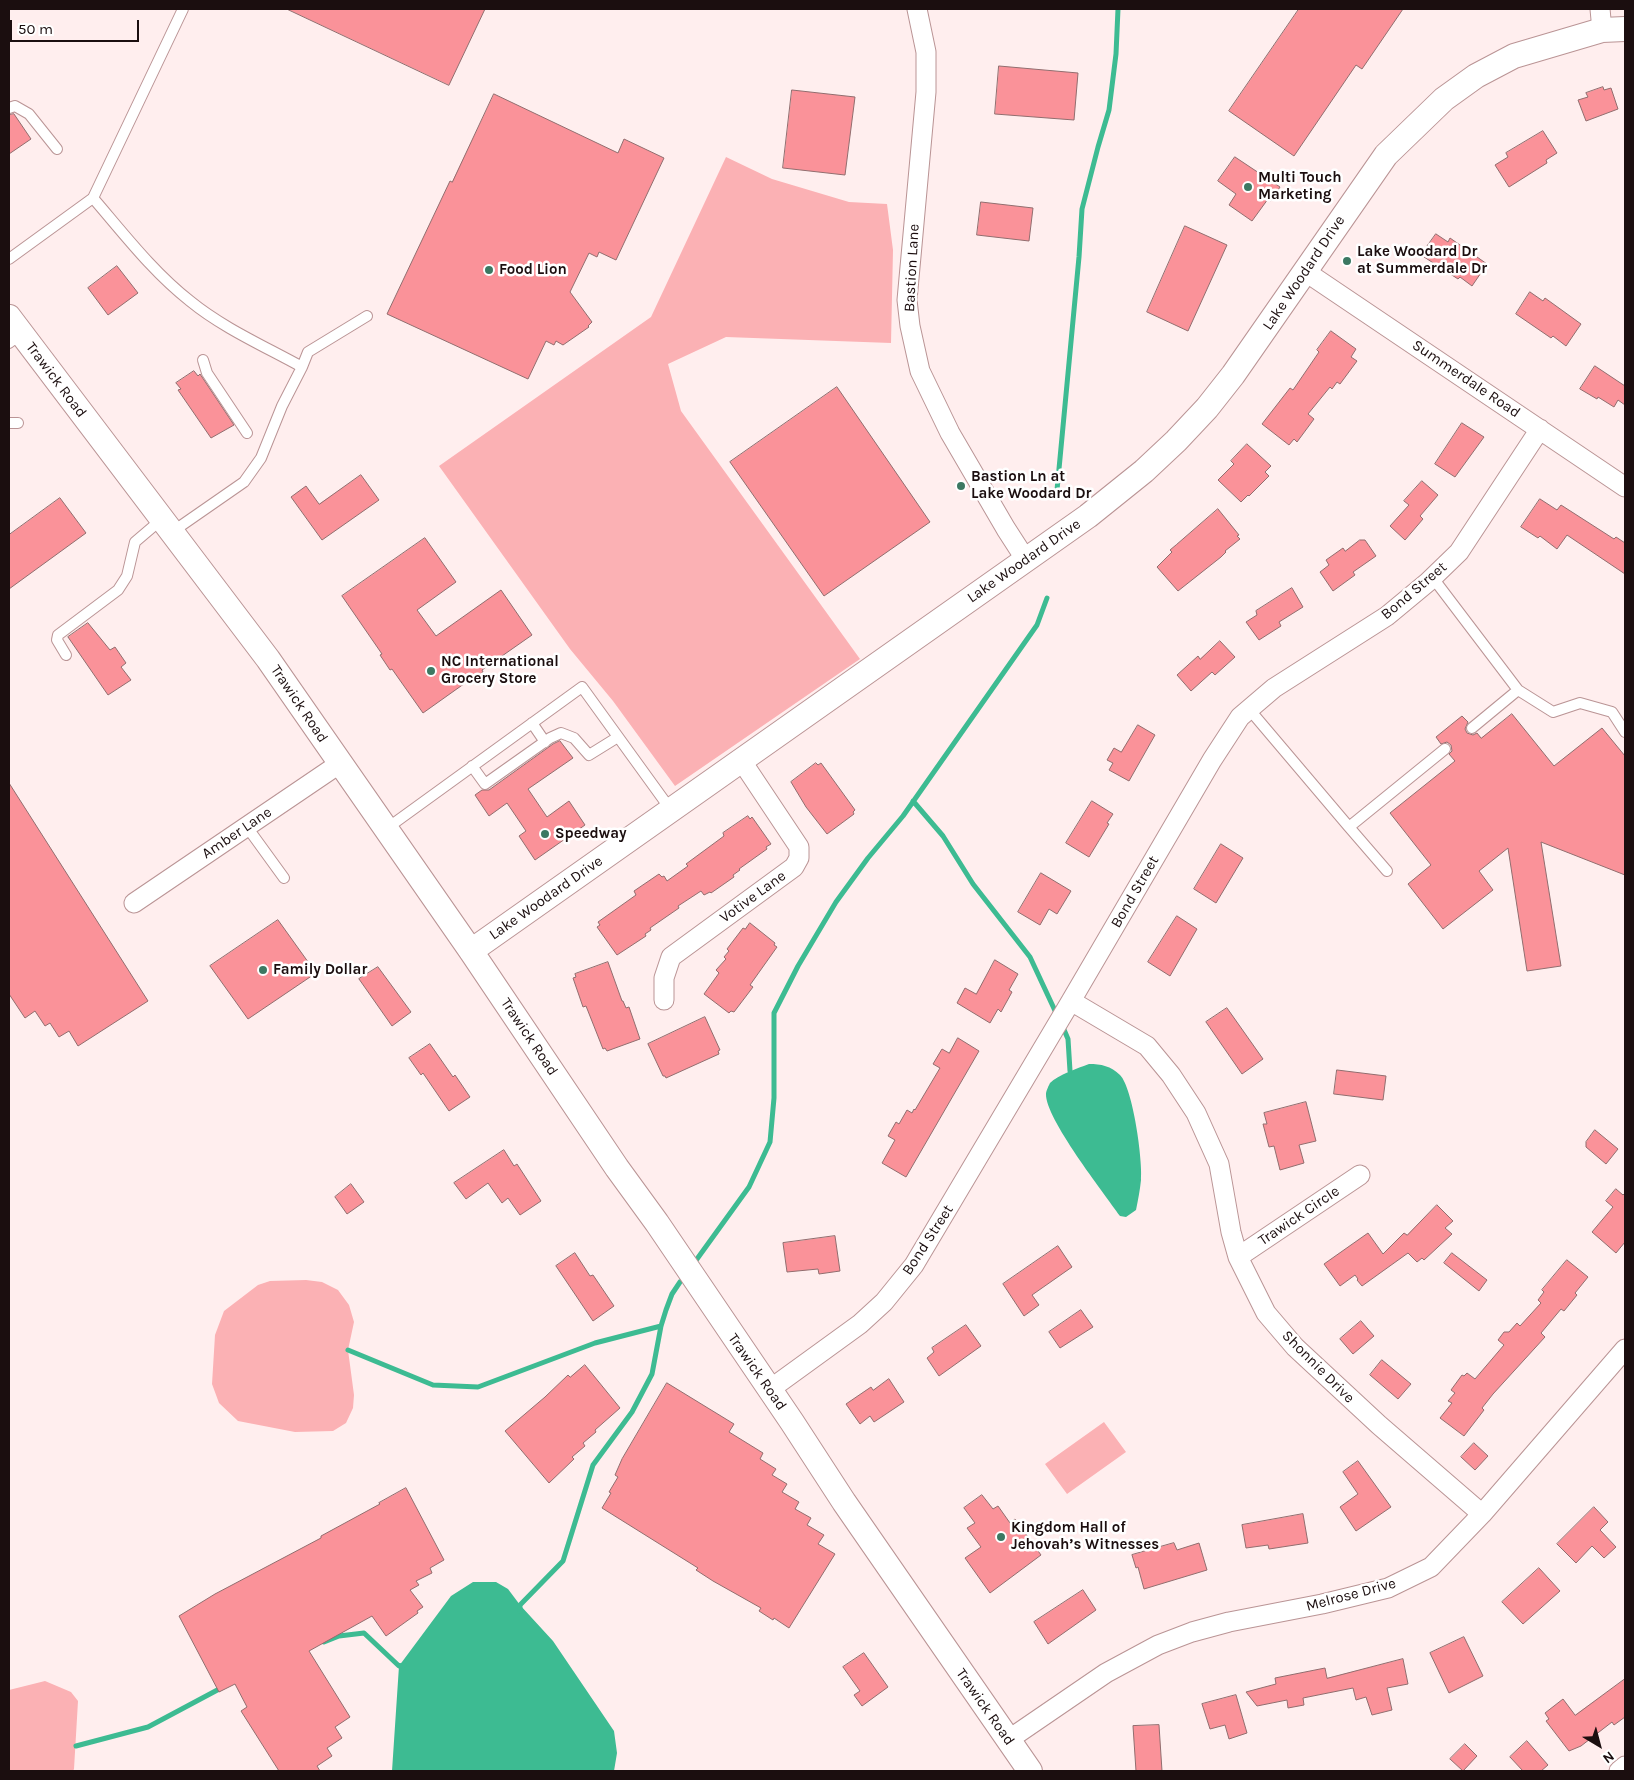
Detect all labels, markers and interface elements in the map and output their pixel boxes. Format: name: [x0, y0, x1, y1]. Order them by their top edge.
scale bar: [12, 10, 141, 42]
text: 50 m: [18, 20, 53, 38]
place label: Multi Touch Marketing: [1258, 169, 1342, 204]
marker: Multi Touch Marketing: [1242, 181, 1254, 193]
street label: Lake Woodard Drive: [1259, 212, 1349, 334]
street label: Bastion Lane: [901, 223, 923, 313]
place label: Lake Woodard Dr at Summerdale Dr: [1357, 243, 1487, 278]
marker: Lake Woodard Dr at Summerdale Dr: [1341, 255, 1353, 267]
place label: Food Lion: [499, 261, 567, 279]
marker: Food Lion: [483, 264, 495, 276]
street label: Summerdale Road: [1409, 336, 1523, 422]
street label: Trawick Road: [22, 339, 90, 421]
place label: Bastion Ln at Lake Woodard Dr: [971, 468, 1091, 503]
marker: Bastion Ln at Lake Woodard Dr: [955, 480, 967, 492]
street label: Lake Woodard Drive: [964, 515, 1084, 607]
street label: Bond Street: [1377, 558, 1451, 624]
place label: NC International Grocery Store: [441, 653, 559, 688]
street label: Trawick Road: [266, 662, 332, 746]
marker: NC International Grocery Store: [425, 665, 437, 677]
street label: Amber Lane: [199, 803, 275, 863]
place label: Speedway: [555, 825, 627, 843]
marker: Speedway: [539, 828, 551, 840]
street label: Lake Woodard Drive: [486, 852, 606, 944]
street label: Bond Street: [1107, 853, 1163, 931]
street label: Votive Lane: [717, 867, 789, 927]
place label: Family Dollar: [273, 961, 367, 979]
marker: Family Dollar: [257, 964, 269, 976]
street label: Trawick Road: [496, 995, 562, 1079]
street label: Trawick Circle: [1255, 1182, 1343, 1250]
street label: Bond Street: [899, 1201, 957, 1279]
street label: Shonnie Drive: [1278, 1327, 1358, 1407]
street label: Trawick Road: [724, 1330, 790, 1414]
place label: Kingdom Hall of Jehovah’s Witnesses: [1011, 1519, 1159, 1554]
marker: Kingdom Hall of Jehovah’s Witnesses: [995, 1531, 1007, 1543]
street label: Melrose Drive: [1304, 1574, 1398, 1616]
street label: Trawick Road: [952, 1665, 1018, 1749]
north arrow: [1574, 1720, 1624, 1770]
text: N: [1599, 1748, 1617, 1767]

